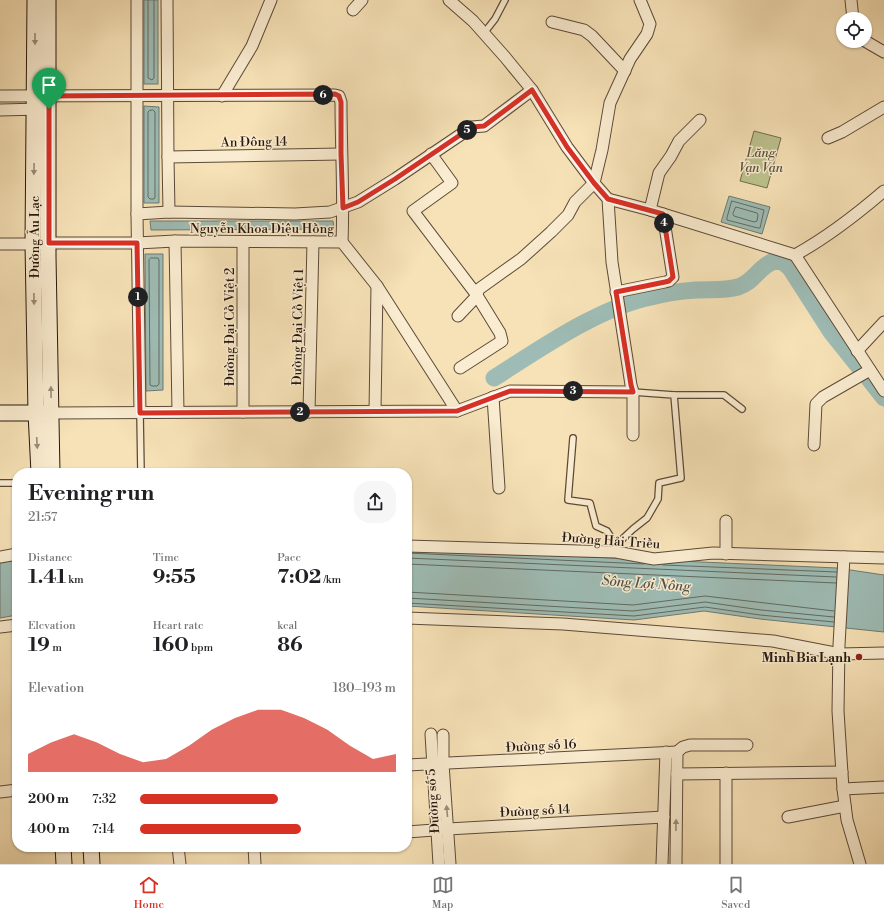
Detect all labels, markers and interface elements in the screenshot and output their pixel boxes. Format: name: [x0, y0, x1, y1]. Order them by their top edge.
map controls: [836, 12, 872, 48]
button: locate: [836, 12, 872, 48]
one-way arrow: [32, 33, 38, 46]
pin: [32, 68, 66, 109]
icon: arrive: [38, 74, 60, 96]
pin: 6: [313, 85, 333, 105]
text: 6: [320, 88, 326, 102]
pin: 5: [457, 120, 477, 140]
text: 5: [464, 123, 470, 137]
street label: An Đông 14: [220, 133, 288, 151]
park label: Lăng Vạn Vạn: [739, 145, 784, 176]
one-way arrow: [31, 163, 37, 176]
street label: Đường Âu Lạc: [26, 195, 43, 278]
pin: 4: [654, 213, 674, 233]
text: 4: [660, 216, 668, 230]
street label: Nguyễn Khoa Diệu Hồng: [190, 221, 334, 237]
street label: Đường Đại Cồ Việt 2: [222, 268, 238, 386]
street label: Đường Đại Cồ Việt 1: [289, 268, 307, 386]
pin: 1: [128, 287, 148, 307]
text: 1: [135, 290, 141, 304]
one-way arrow: [31, 293, 37, 306]
pin: 3: [563, 381, 583, 401]
text: 3: [570, 384, 576, 398]
one-way arrow: [48, 385, 54, 398]
pin: 2: [290, 402, 310, 422]
text: 2: [297, 405, 303, 419]
one-way arrow: [34, 437, 41, 449]
text: Evening run: [28, 480, 154, 507]
button: share: [354, 481, 396, 523]
text: 21:57: [28, 509, 57, 525]
street label: Đường Hải Triều: [561, 530, 661, 552]
text: Distance: [28, 551, 72, 565]
text: Time: [153, 551, 179, 565]
text: Pace: [277, 551, 301, 565]
text: 1.41: [28, 565, 66, 590]
text: 9:55: [153, 565, 196, 590]
text: 7:02: [277, 565, 321, 590]
water label: Sông Lợi Nông: [601, 572, 692, 596]
text: km: [66, 573, 84, 587]
text: /km: [321, 573, 341, 587]
text: Elevation: [28, 619, 76, 633]
text: Heart rate: [153, 619, 203, 633]
text: kcal: [277, 619, 297, 633]
text: 19: [28, 633, 50, 658]
text: 160: [153, 633, 189, 658]
text: 86: [277, 633, 303, 658]
text: m: [50, 641, 62, 655]
text: bpm: [189, 641, 213, 655]
place label: Minh Bia Lạnh: [762, 650, 851, 666]
marker: Minh Bia Lạnh: [854, 652, 864, 662]
text: Elevation: [28, 680, 84, 696]
text: 180–193 m: [333, 680, 396, 696]
street label: Đường số 16: [505, 736, 577, 756]
street label: Đường số 5: [423, 768, 443, 834]
text: 200 m: [28, 791, 69, 807]
text: 7:32: [92, 791, 116, 807]
street label: Đường số 14: [499, 801, 571, 821]
one-way arrow: [444, 805, 450, 817]
one-way arrow: [673, 818, 679, 831]
text: 400 m: [28, 821, 70, 837]
text: 7:14: [92, 821, 114, 837]
tab: Home: [134, 874, 164, 912]
tab: Map: [432, 874, 454, 912]
tab: Saved: [721, 874, 750, 912]

